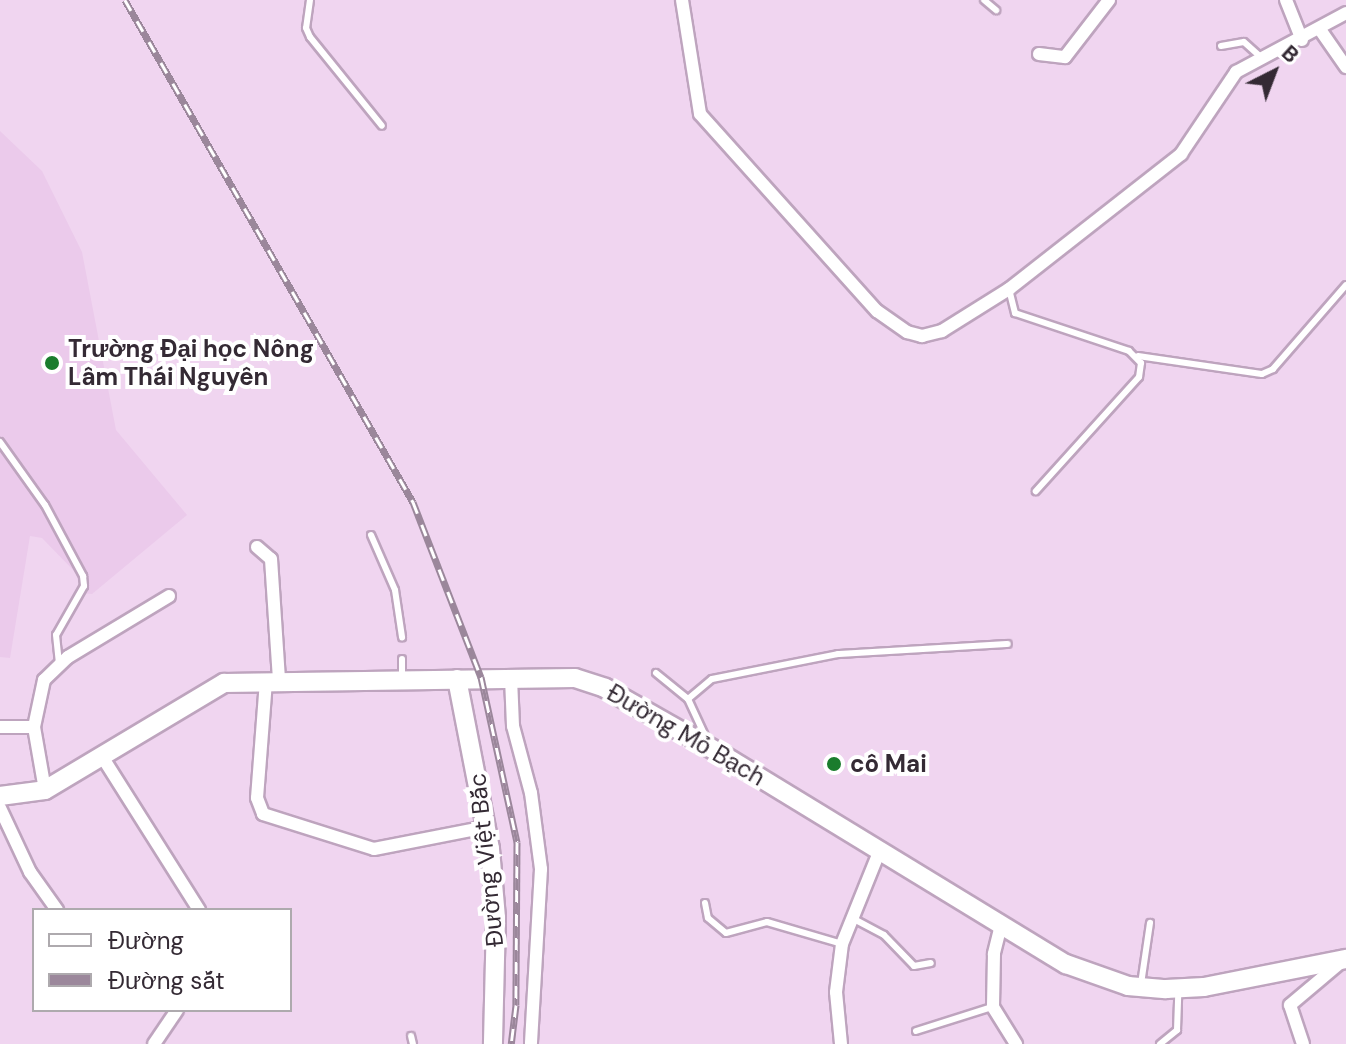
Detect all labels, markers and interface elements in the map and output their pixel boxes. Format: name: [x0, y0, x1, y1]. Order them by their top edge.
north arrow: [1234, 32, 1314, 112]
text: B: [1275, 38, 1305, 69]
place label: Trường Đại học Nông Lâm Thái Nguyên: [68, 335, 314, 391]
marker: Trường Đại học Nông Lâm Thái Nguyên: [43, 354, 61, 372]
street label: Đường Mỏ Bạch: [602, 678, 770, 792]
place label: cô Mai: [850, 750, 927, 778]
marker: cô Mai: [825, 755, 843, 773]
street label: Đường Việt Bắc: [463, 772, 509, 948]
legend: [32, 908, 292, 1012]
text: Đường: [108, 925, 184, 956]
text: Đường sắt: [108, 965, 225, 996]

